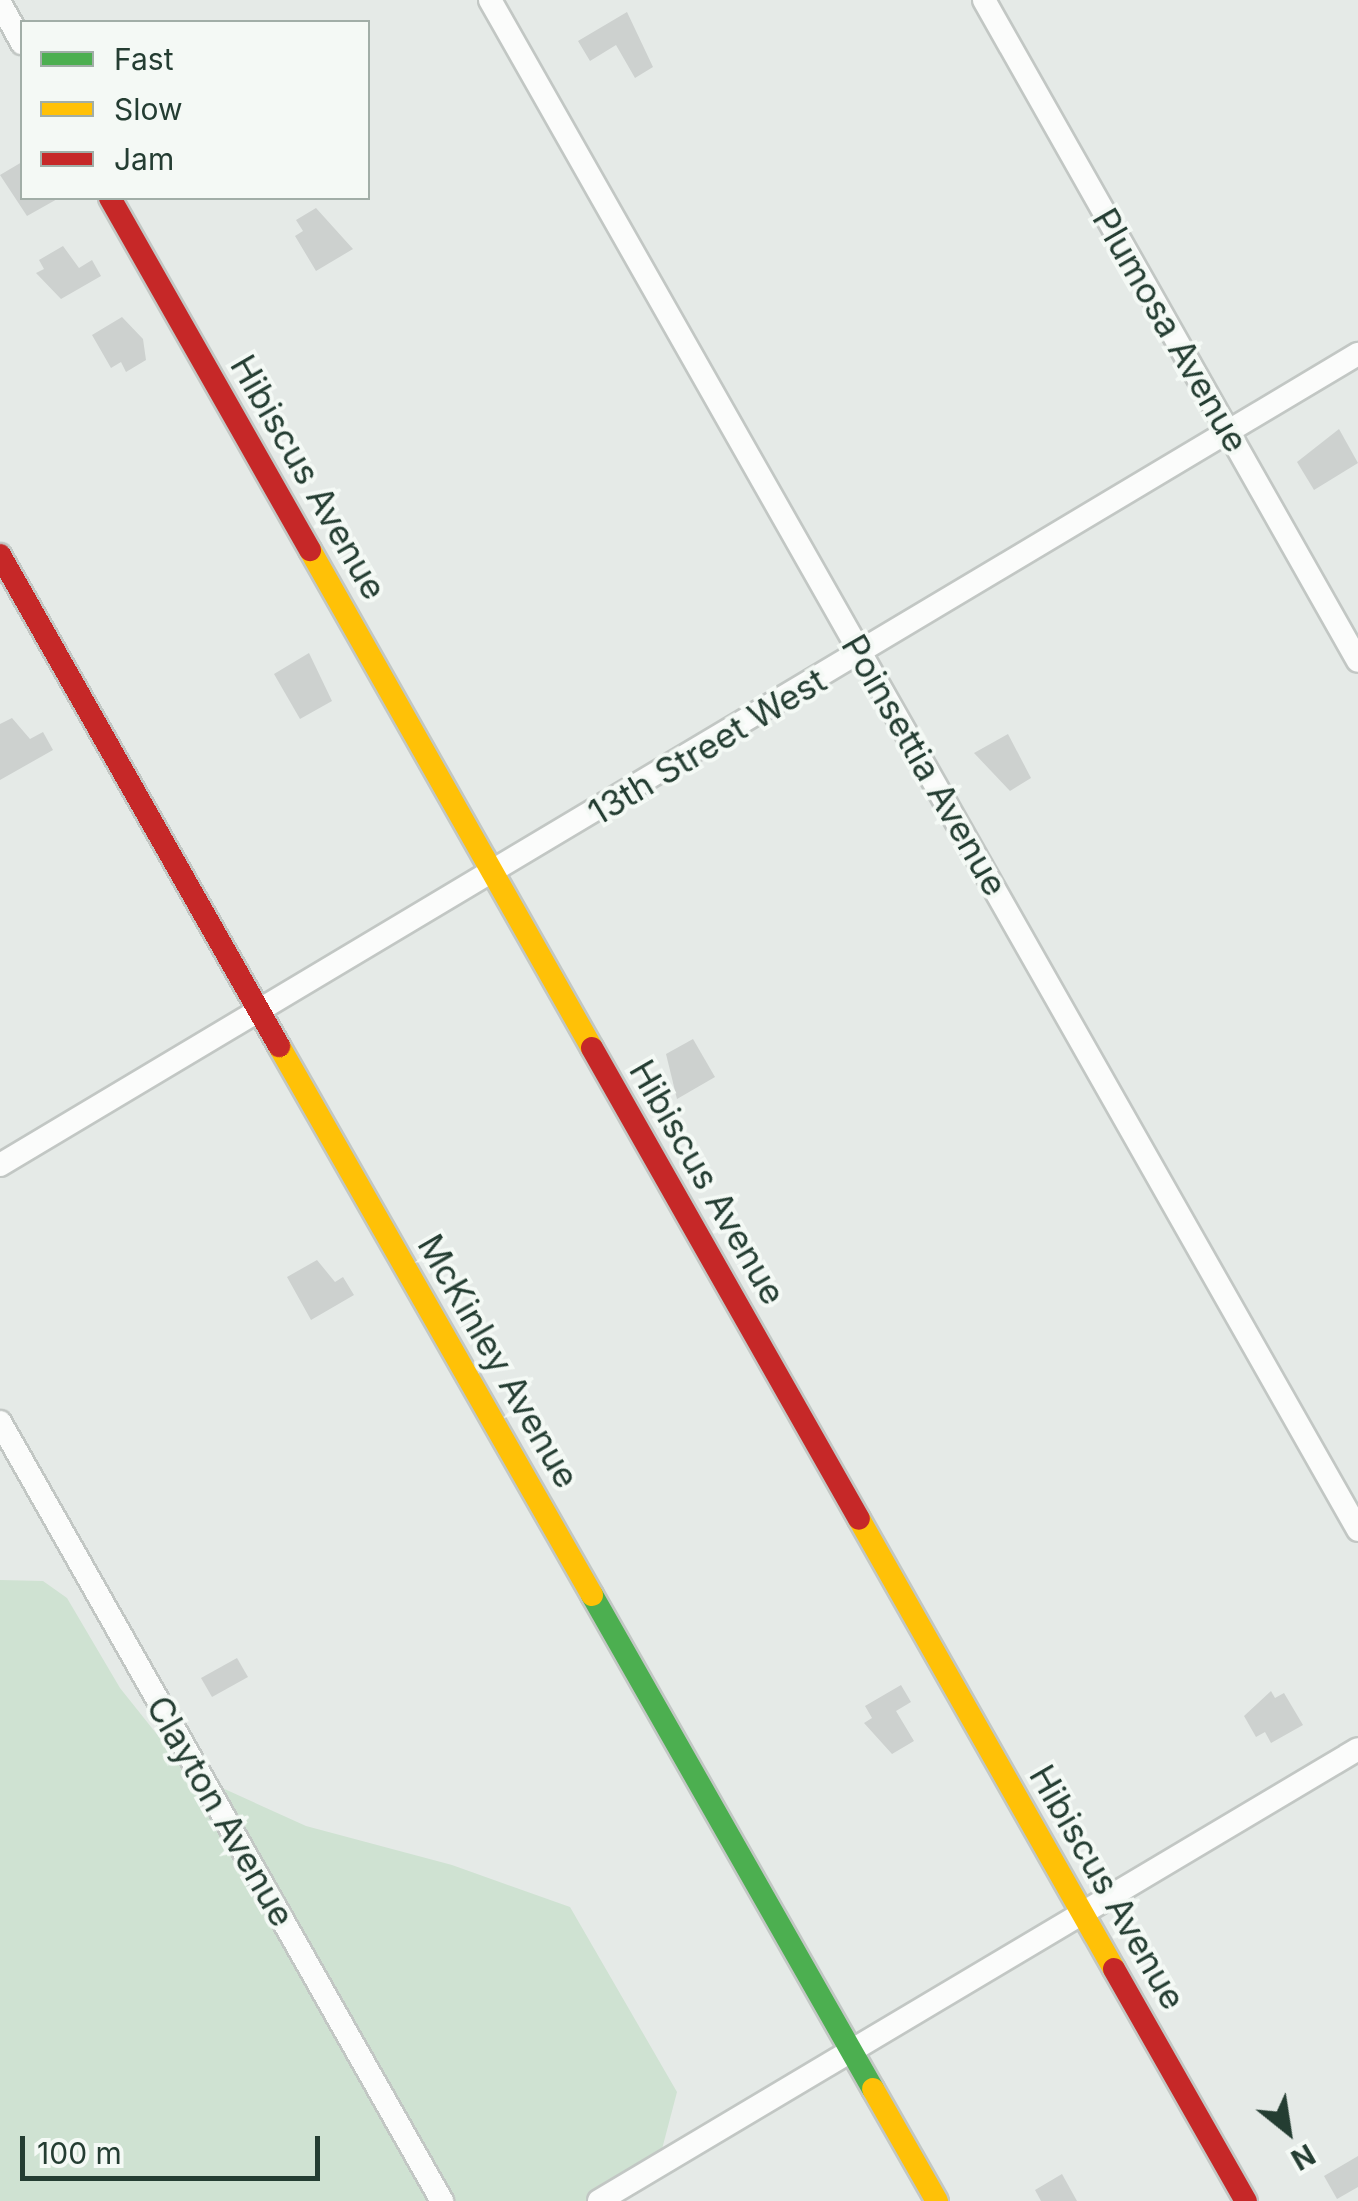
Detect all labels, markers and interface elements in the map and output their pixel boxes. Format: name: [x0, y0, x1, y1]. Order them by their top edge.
legend: [20, 20, 370, 200]
text: Fast: [114, 41, 173, 77]
text: Slow: [114, 91, 183, 127]
text: Jam: [114, 141, 174, 177]
street label: Plumosa Avenue: [1084, 201, 1258, 459]
street label: Hibiscus Avenue: [222, 347, 396, 607]
street label: Poinsettia Avenue: [833, 627, 1017, 903]
street label: 13th Street West: [581, 659, 833, 833]
street label: Hibiscus Avenue: [621, 1052, 795, 1312]
street label: McKinley Avenue: [409, 1227, 589, 1495]
street label: Clayton Avenue: [138, 1688, 304, 1934]
street label: Hibiscus Avenue: [1021, 1757, 1195, 2017]
north arrow: [1238, 2081, 1338, 2181]
scale bar: [25, 2116, 325, 2178]
text: 100 m: [37, 2135, 122, 2171]
text: N: [1285, 2137, 1321, 2177]

